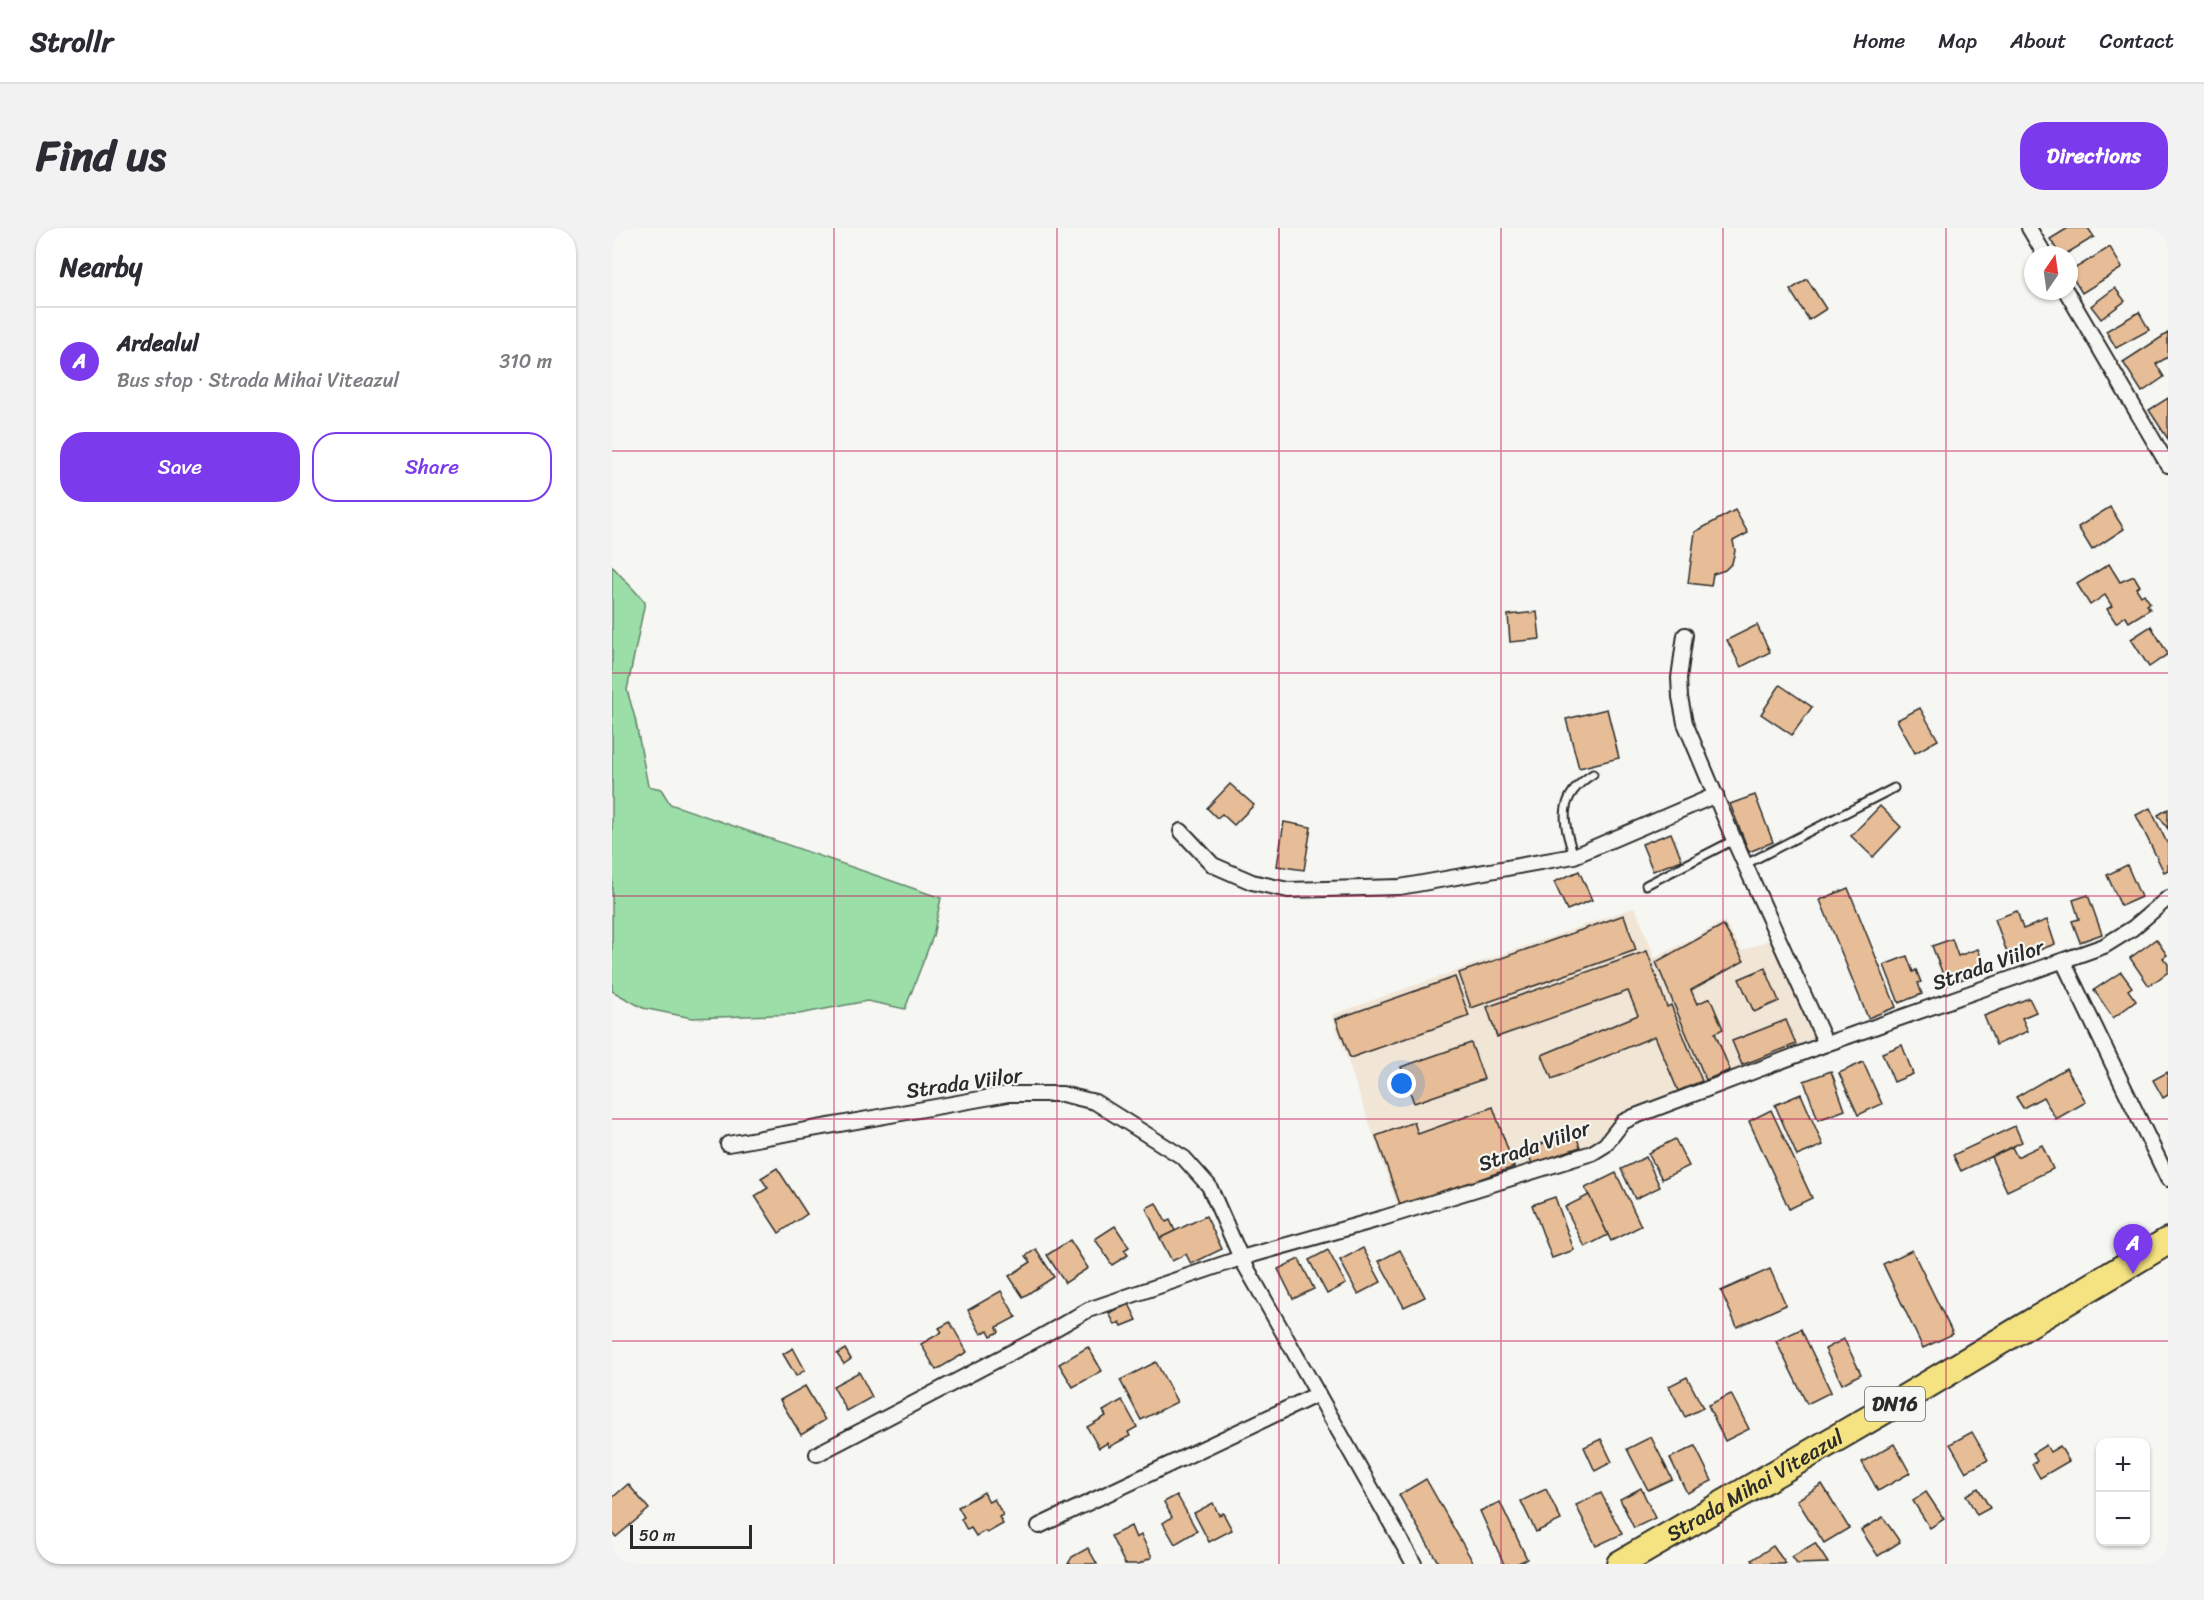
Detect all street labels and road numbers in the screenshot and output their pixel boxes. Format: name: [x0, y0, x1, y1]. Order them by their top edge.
street label: Strada Viilor: [1927, 928, 2051, 1002]
street label: Strada Viilor: [904, 1056, 1026, 1110]
street label: Strada Viilor: [1473, 1109, 1597, 1183]
road number: DN16: [1865, 1387, 1925, 1421]
street label: Strada Mihai Viteazul: [1659, 1418, 1852, 1552]

